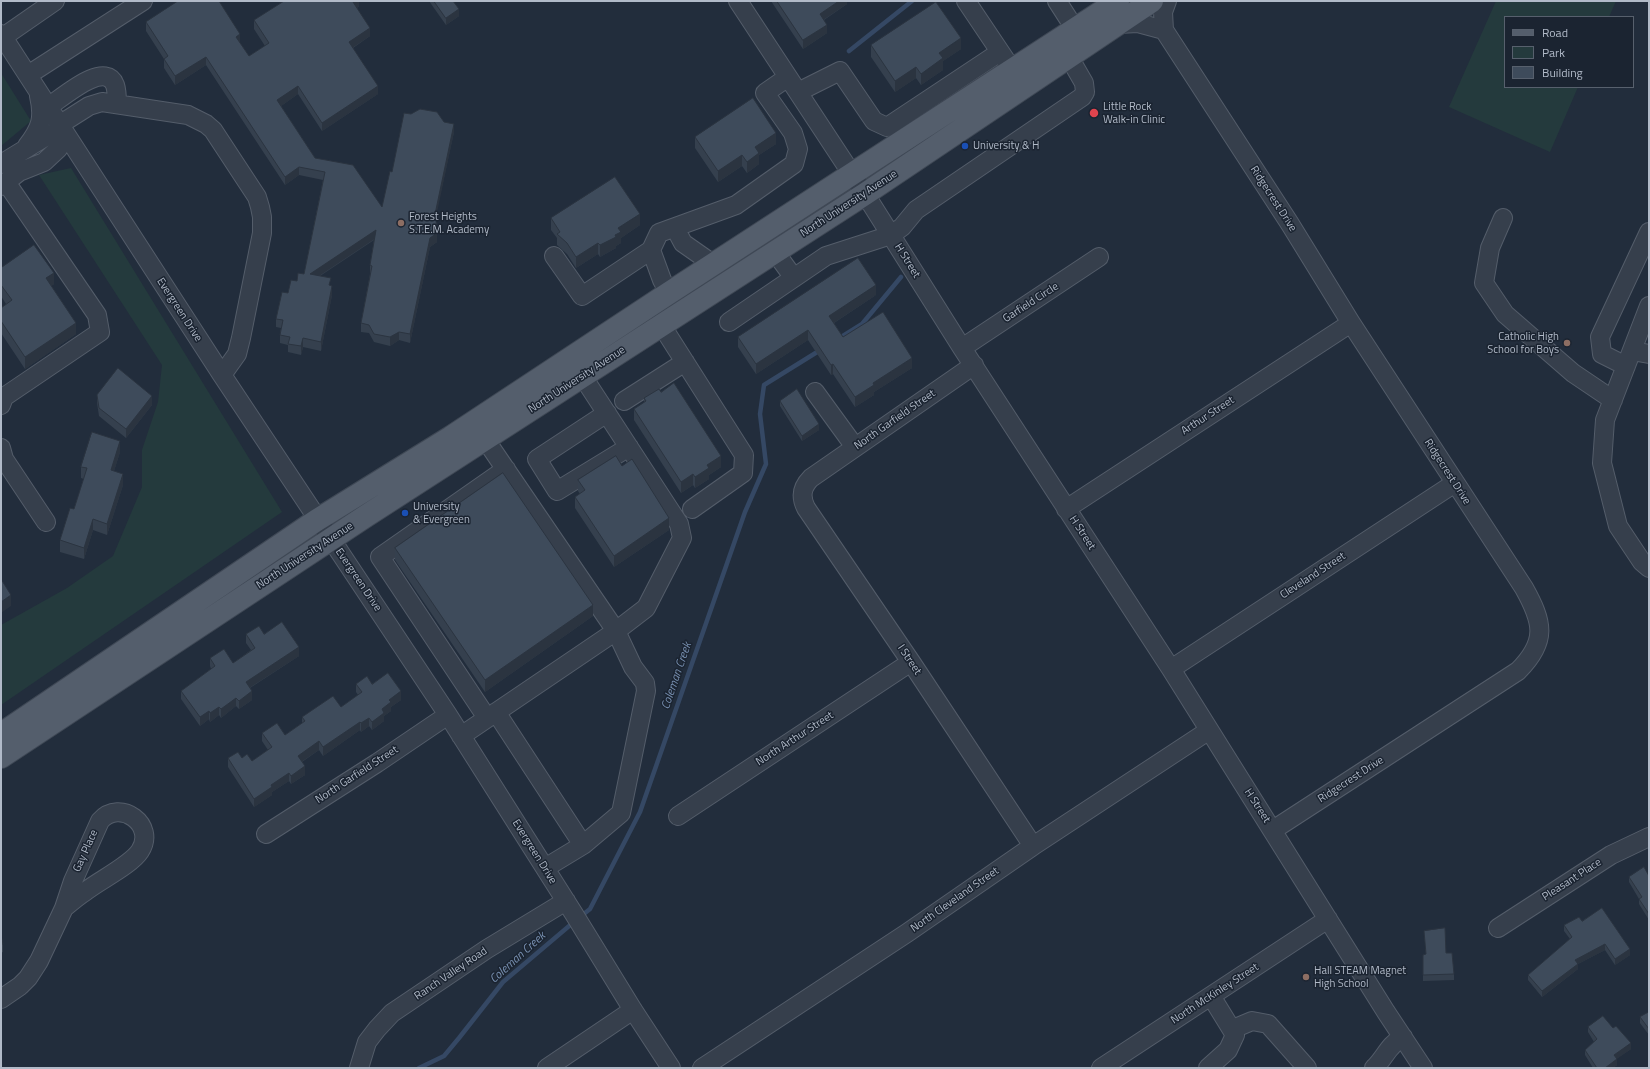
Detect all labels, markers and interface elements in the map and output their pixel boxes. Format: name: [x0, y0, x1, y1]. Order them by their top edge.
legend: [1504, 16, 1634, 88]
text: Road: [1542, 23, 1568, 42]
text: Park: [1542, 43, 1565, 62]
text: Building: [1542, 63, 1583, 82]
place label: Little Rock Walk-in Clinic: [1103, 100, 1165, 126]
marker: Little Rock Walk-in Clinic: [1088, 107, 1100, 119]
place label: University & H: [973, 139, 1039, 153]
marker: University & H: [960, 141, 970, 151]
street label: Ridgecrest Drive: [1247, 164, 1299, 234]
street label: North University Avenue: [798, 168, 900, 240]
place label: Forest Heights S.T.E.M. Academy: [409, 210, 489, 236]
marker: Forest Heights S.T.E.M. Academy: [396, 218, 406, 228]
street label: H Street: [891, 241, 923, 281]
street label: Evergreen Drive: [154, 276, 204, 344]
street label: Garfield Circle: [1001, 280, 1061, 326]
place label: Catholic High School for Boys: [1487, 330, 1559, 356]
marker: Catholic High School for Boys: [1562, 338, 1572, 348]
street label: North University Avenue: [526, 344, 628, 416]
street label: North Garfield Street: [852, 387, 938, 453]
street label: Arthur Street: [1179, 394, 1237, 438]
street label: Ridgecrest Drive: [1421, 437, 1473, 507]
place label: University & Evergreen: [413, 500, 470, 526]
marker: University & Evergreen: [400, 508, 410, 518]
street label: H Street: [1066, 513, 1098, 553]
street label: North University Avenue: [254, 520, 356, 592]
street label: Evergreen Drive: [332, 546, 384, 614]
street label: Cleveland Street: [1278, 550, 1348, 602]
water label: Coleman Creek: [659, 641, 695, 711]
street label: I Street: [894, 642, 924, 678]
street label: North Arthur Street: [754, 709, 836, 769]
street label: North Garfield Street: [313, 743, 401, 807]
street label: Ridgecrest Drive: [1316, 754, 1386, 806]
street label: H Street: [1241, 786, 1273, 826]
street label: Evergreen Drive: [509, 817, 559, 887]
street label: Gay Place: [71, 828, 101, 874]
street label: Pleasant Place: [1540, 856, 1604, 904]
street label: North Cleveland Street: [908, 865, 1002, 935]
water label: Coleman Creek: [487, 929, 549, 987]
street label: Ranch Valley Road: [412, 945, 490, 1003]
street label: North McKinley Street: [1169, 961, 1261, 1027]
place label: Hall STEAM Magnet High School: [1314, 964, 1406, 990]
marker: Hall STEAM Magnet High School: [1301, 972, 1311, 982]

